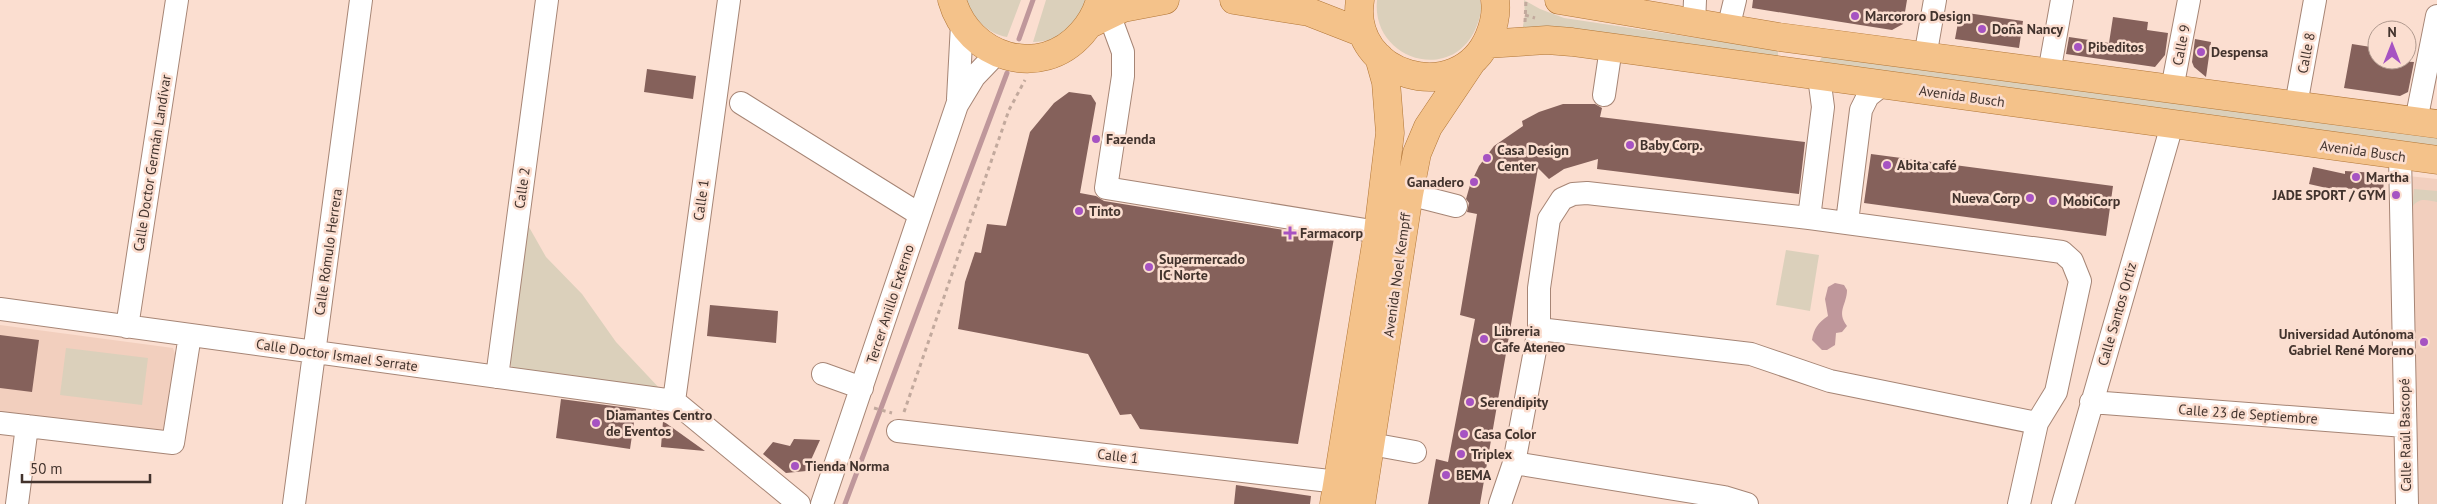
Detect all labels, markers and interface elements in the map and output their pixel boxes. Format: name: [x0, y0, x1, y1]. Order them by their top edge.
place label: Marcororo Design: [1865, 7, 1971, 25]
marker: Marcororo Design: [1849, 10, 1861, 22]
place label: Doña Nancy: [1992, 20, 2063, 38]
north arrow: [2367, 20, 2417, 70]
marker: Doña Nancy: [1976, 23, 1988, 35]
street label: Calle 9: [2168, 23, 2194, 67]
text: N: [2387, 23, 2397, 41]
street label: Calle 8: [2293, 31, 2319, 75]
place label: Pibeditos: [2088, 38, 2144, 56]
marker: Pibeditos: [2072, 41, 2084, 53]
place label: Despensa: [2211, 43, 2268, 61]
marker: Despensa: [2195, 46, 2207, 58]
street label: Calle Doctor Germán Landívar: [129, 73, 175, 253]
street label: Avenida Busch: [1918, 81, 2006, 111]
place label: Fazenda: [1106, 130, 1156, 148]
marker: Fazenda: [1090, 133, 1102, 145]
place label: Baby Corp.: [1640, 136, 1703, 154]
street label: Avenida Busch: [2319, 136, 2407, 166]
marker: Baby Corp.: [1624, 139, 1636, 151]
place label: Casa Design Center: [1497, 141, 1569, 175]
marker: Casa Design Center: [1481, 152, 1493, 164]
place label: Abita café: [1897, 156, 1957, 174]
marker: Abita café: [1881, 159, 1893, 171]
street label: Calle 2: [510, 166, 534, 210]
place label: Martha: [2366, 168, 2409, 186]
marker: Martha: [2350, 171, 2362, 183]
place label: Ganadero: [1407, 173, 1464, 191]
marker: Ganadero: [1468, 176, 1480, 188]
street label: Calle 1: [689, 178, 713, 222]
place label: JADE SPORT / GYM: [2272, 186, 2386, 204]
street label: Calle Rómulo Herrera: [310, 187, 346, 317]
place label: Nueva Corp: [1952, 189, 2020, 207]
marker: JADE SPORT / GYM: [2390, 189, 2402, 201]
marker: Nueva Corp: [2024, 192, 2036, 204]
place label: MobiCorp: [2063, 192, 2121, 210]
marker: MobiCorp: [2047, 195, 2059, 207]
place label: Tinto: [1089, 202, 1121, 220]
marker: Tinto: [1073, 205, 1085, 217]
street label: Avenida Noel Kempff: [1379, 211, 1415, 338]
place label: Farmacorp: [1300, 224, 1363, 242]
marker: Farmacorp: [1284, 227, 1296, 239]
street label: Tercer Anillo Externo: [862, 242, 918, 366]
place label: Supermercado IC Norte: [1159, 250, 1245, 284]
street label: Calle Santos Ortiz: [2094, 260, 2140, 368]
marker: Supermercado IC Norte: [1143, 261, 1155, 273]
place label: Libreria Cafe Ateneo: [1494, 322, 1566, 356]
place label: Universidad Autónoma Gabriel René Moreno: [2279, 325, 2414, 359]
marker: Libreria Cafe Ateneo: [1478, 333, 1490, 345]
street label: Calle Doctor Ismael Serrate: [255, 335, 419, 375]
marker: Universidad Autónoma Gabriel René Moreno: [2418, 336, 2430, 348]
street label: Calle Raúl Bascopé: [2395, 378, 2415, 492]
place label: Serendipity: [1480, 393, 1548, 411]
marker: Serendipity: [1464, 396, 1476, 408]
street label: Calle 23 de Septiembre: [2178, 400, 2318, 428]
place label: Diamantes Centro de Eventos: [606, 406, 713, 440]
marker: Diamantes Centro de Eventos: [590, 417, 602, 429]
place label: Casa Color: [1474, 425, 1536, 443]
marker: Casa Color: [1458, 428, 1470, 440]
street label: Calle 1: [1096, 445, 1140, 467]
place label: Triplex: [1471, 445, 1513, 463]
marker: Triplex: [1455, 448, 1467, 460]
scale bar: [22, 452, 150, 484]
place label: Tienda Norma: [805, 457, 889, 475]
text: 50 m: [30, 459, 63, 478]
marker: Tienda Norma: [789, 460, 801, 472]
place label: BEMA: [1456, 466, 1492, 484]
marker: BEMA: [1440, 469, 1452, 481]

